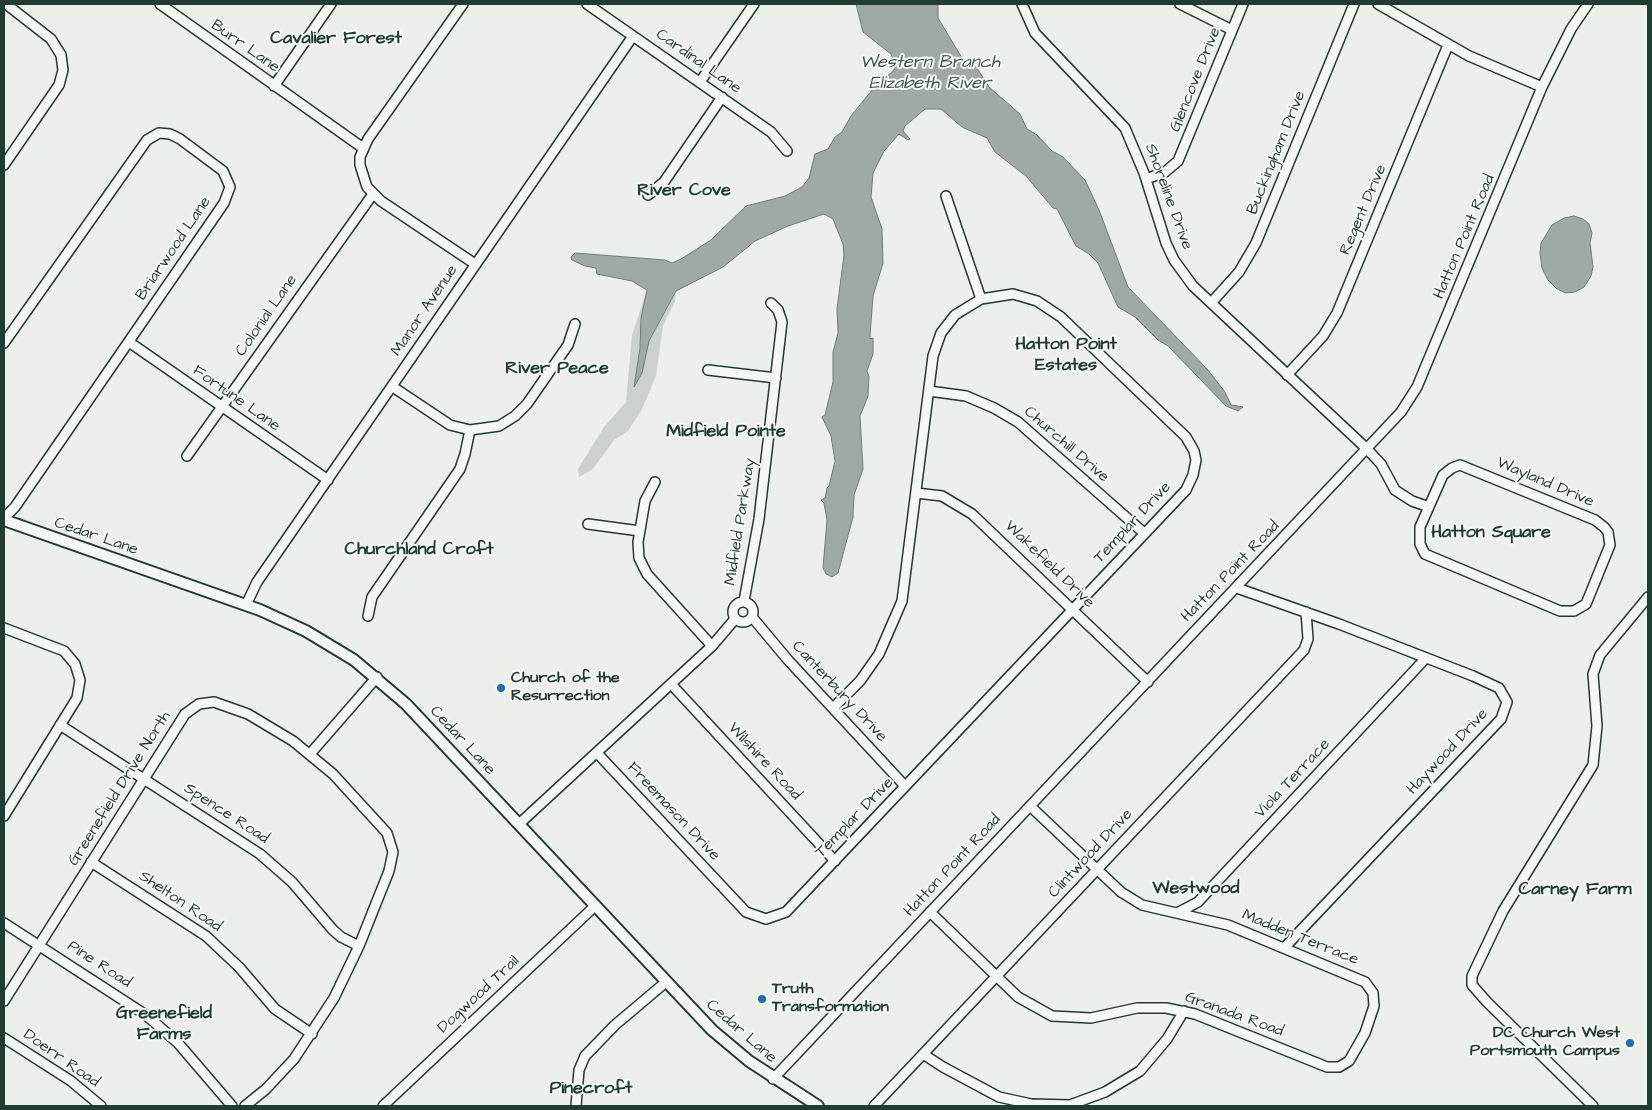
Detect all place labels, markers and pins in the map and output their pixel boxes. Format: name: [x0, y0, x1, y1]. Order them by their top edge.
place label: Church of the Resurrection: [511, 669, 620, 707]
marker: Church of the Resurrection: [495, 682, 507, 694]
place label: Truth Transformation: [772, 980, 889, 1018]
marker: Truth Transformation: [756, 993, 768, 1005]
place label: DC Church West Portsmouth Campus: [1470, 1024, 1620, 1062]
marker: DC Church West Portsmouth Campus: [1624, 1037, 1636, 1049]

